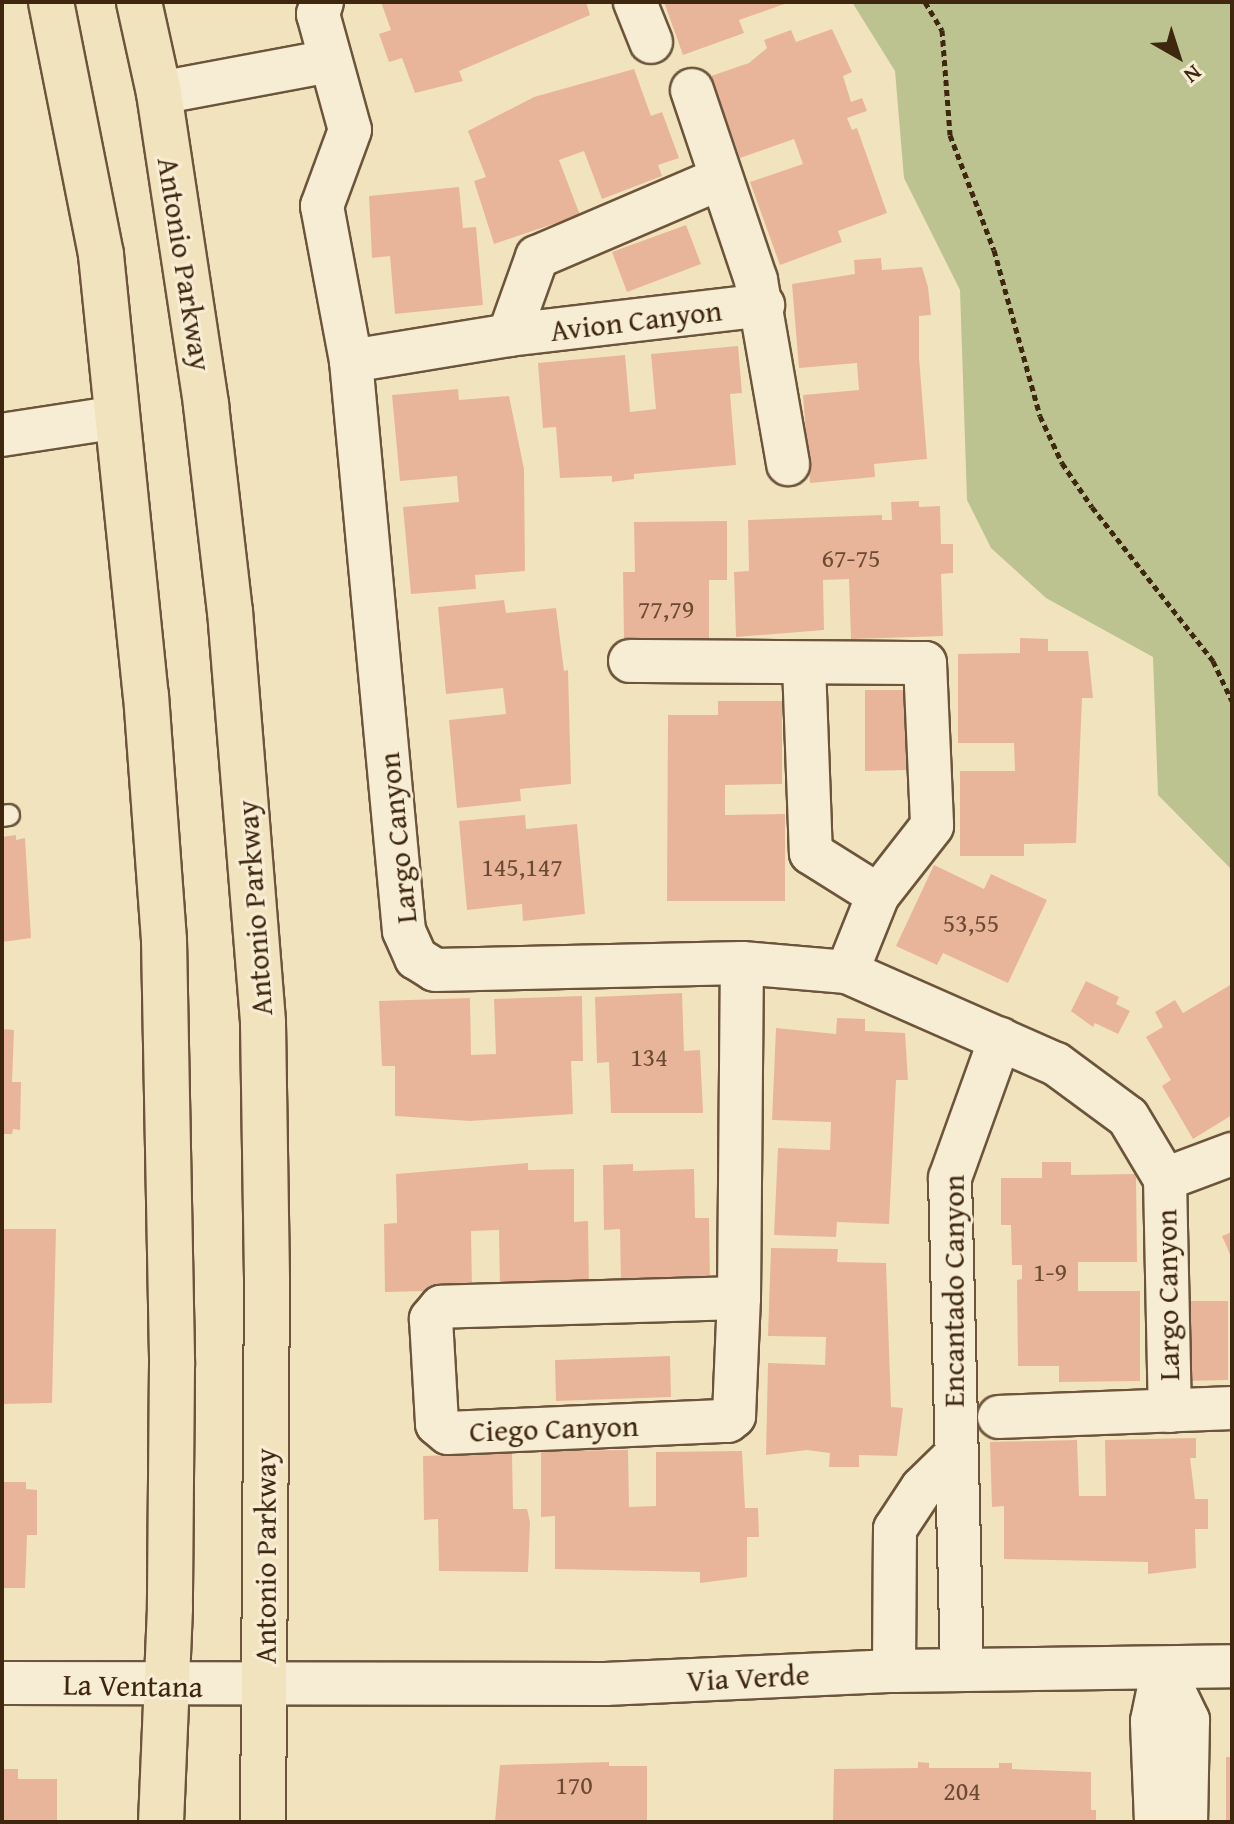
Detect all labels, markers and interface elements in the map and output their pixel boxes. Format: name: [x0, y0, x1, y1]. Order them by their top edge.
north arrow: [1138, 16, 1218, 96]
text: N: [1177, 58, 1209, 92]
street label: Antonio Parkway: [150, 155, 220, 373]
street label: Avion Canyon: [548, 292, 724, 348]
house number: 67-75: [822, 542, 880, 574]
house number: 77,79: [638, 593, 694, 625]
street label: Largo Canyon: [370, 751, 424, 925]
street label: Antonio Parkway: [229, 799, 279, 1017]
house number: 145,147: [481, 851, 563, 883]
house number: 53,55: [943, 907, 999, 939]
house number: 134: [630, 1041, 668, 1073]
street label: Encantado Canyon: [935, 1175, 971, 1407]
street label: Largo Canyon: [1148, 1209, 1186, 1381]
house number: 1-9: [1033, 1256, 1067, 1288]
street label: Ciego Canyon: [469, 1407, 639, 1449]
street label: Antonio Parkway: [247, 1448, 283, 1664]
street label: Via Verde: [686, 1656, 810, 1698]
street label: La Ventana: [63, 1666, 203, 1704]
house number: 170: [555, 1769, 593, 1801]
house number: 204: [943, 1775, 981, 1807]

